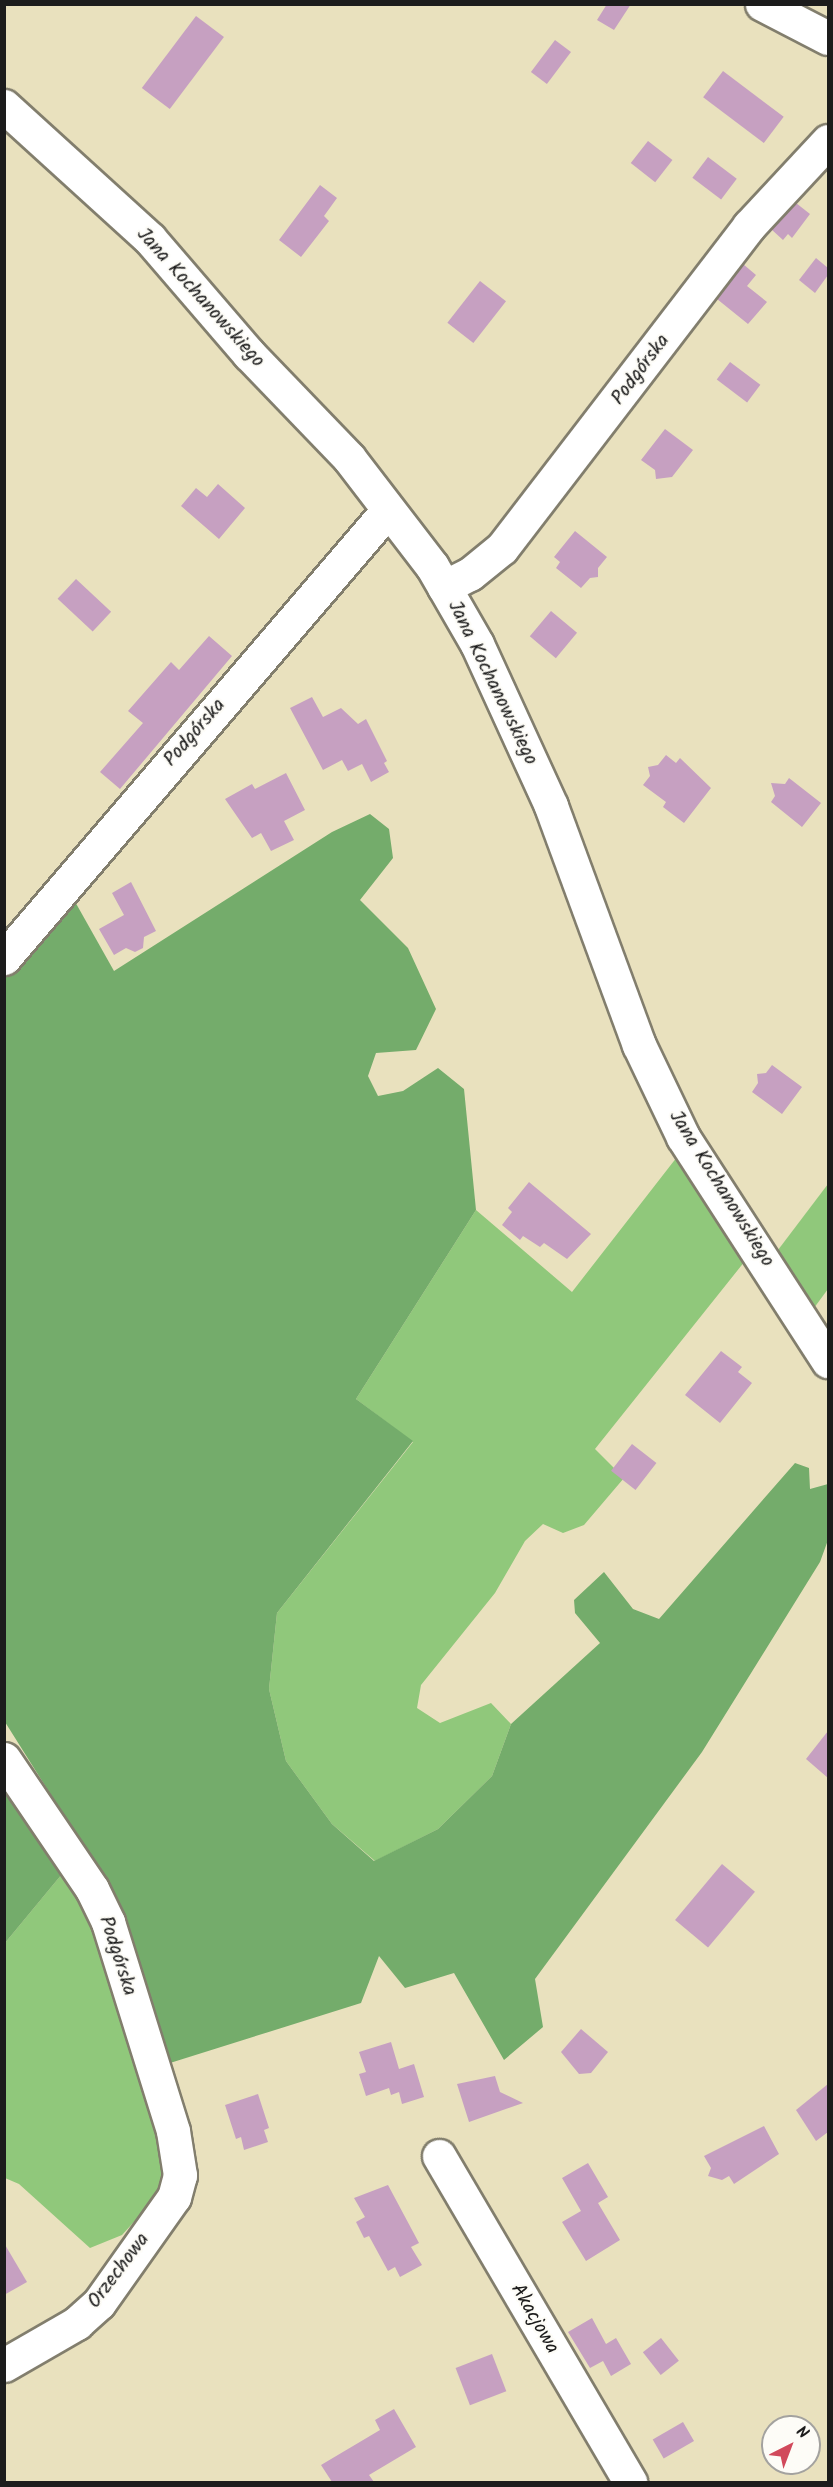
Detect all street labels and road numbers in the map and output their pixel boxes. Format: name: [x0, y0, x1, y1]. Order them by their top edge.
street label: Jana Kochanowskiego: [131, 223, 269, 373]
street label: Podgórska: [607, 330, 675, 410]
street label: Jana Kochanowskiego: [442, 597, 542, 769]
street label: Podgórska: [159, 694, 231, 772]
street label: Jana Kochanowskiego: [663, 1106, 779, 1272]
street label: Podgórska: [93, 1913, 141, 1999]
street label: Orzechowa: [83, 2229, 155, 2313]
street label: Akacjowa: [504, 2280, 564, 2358]

